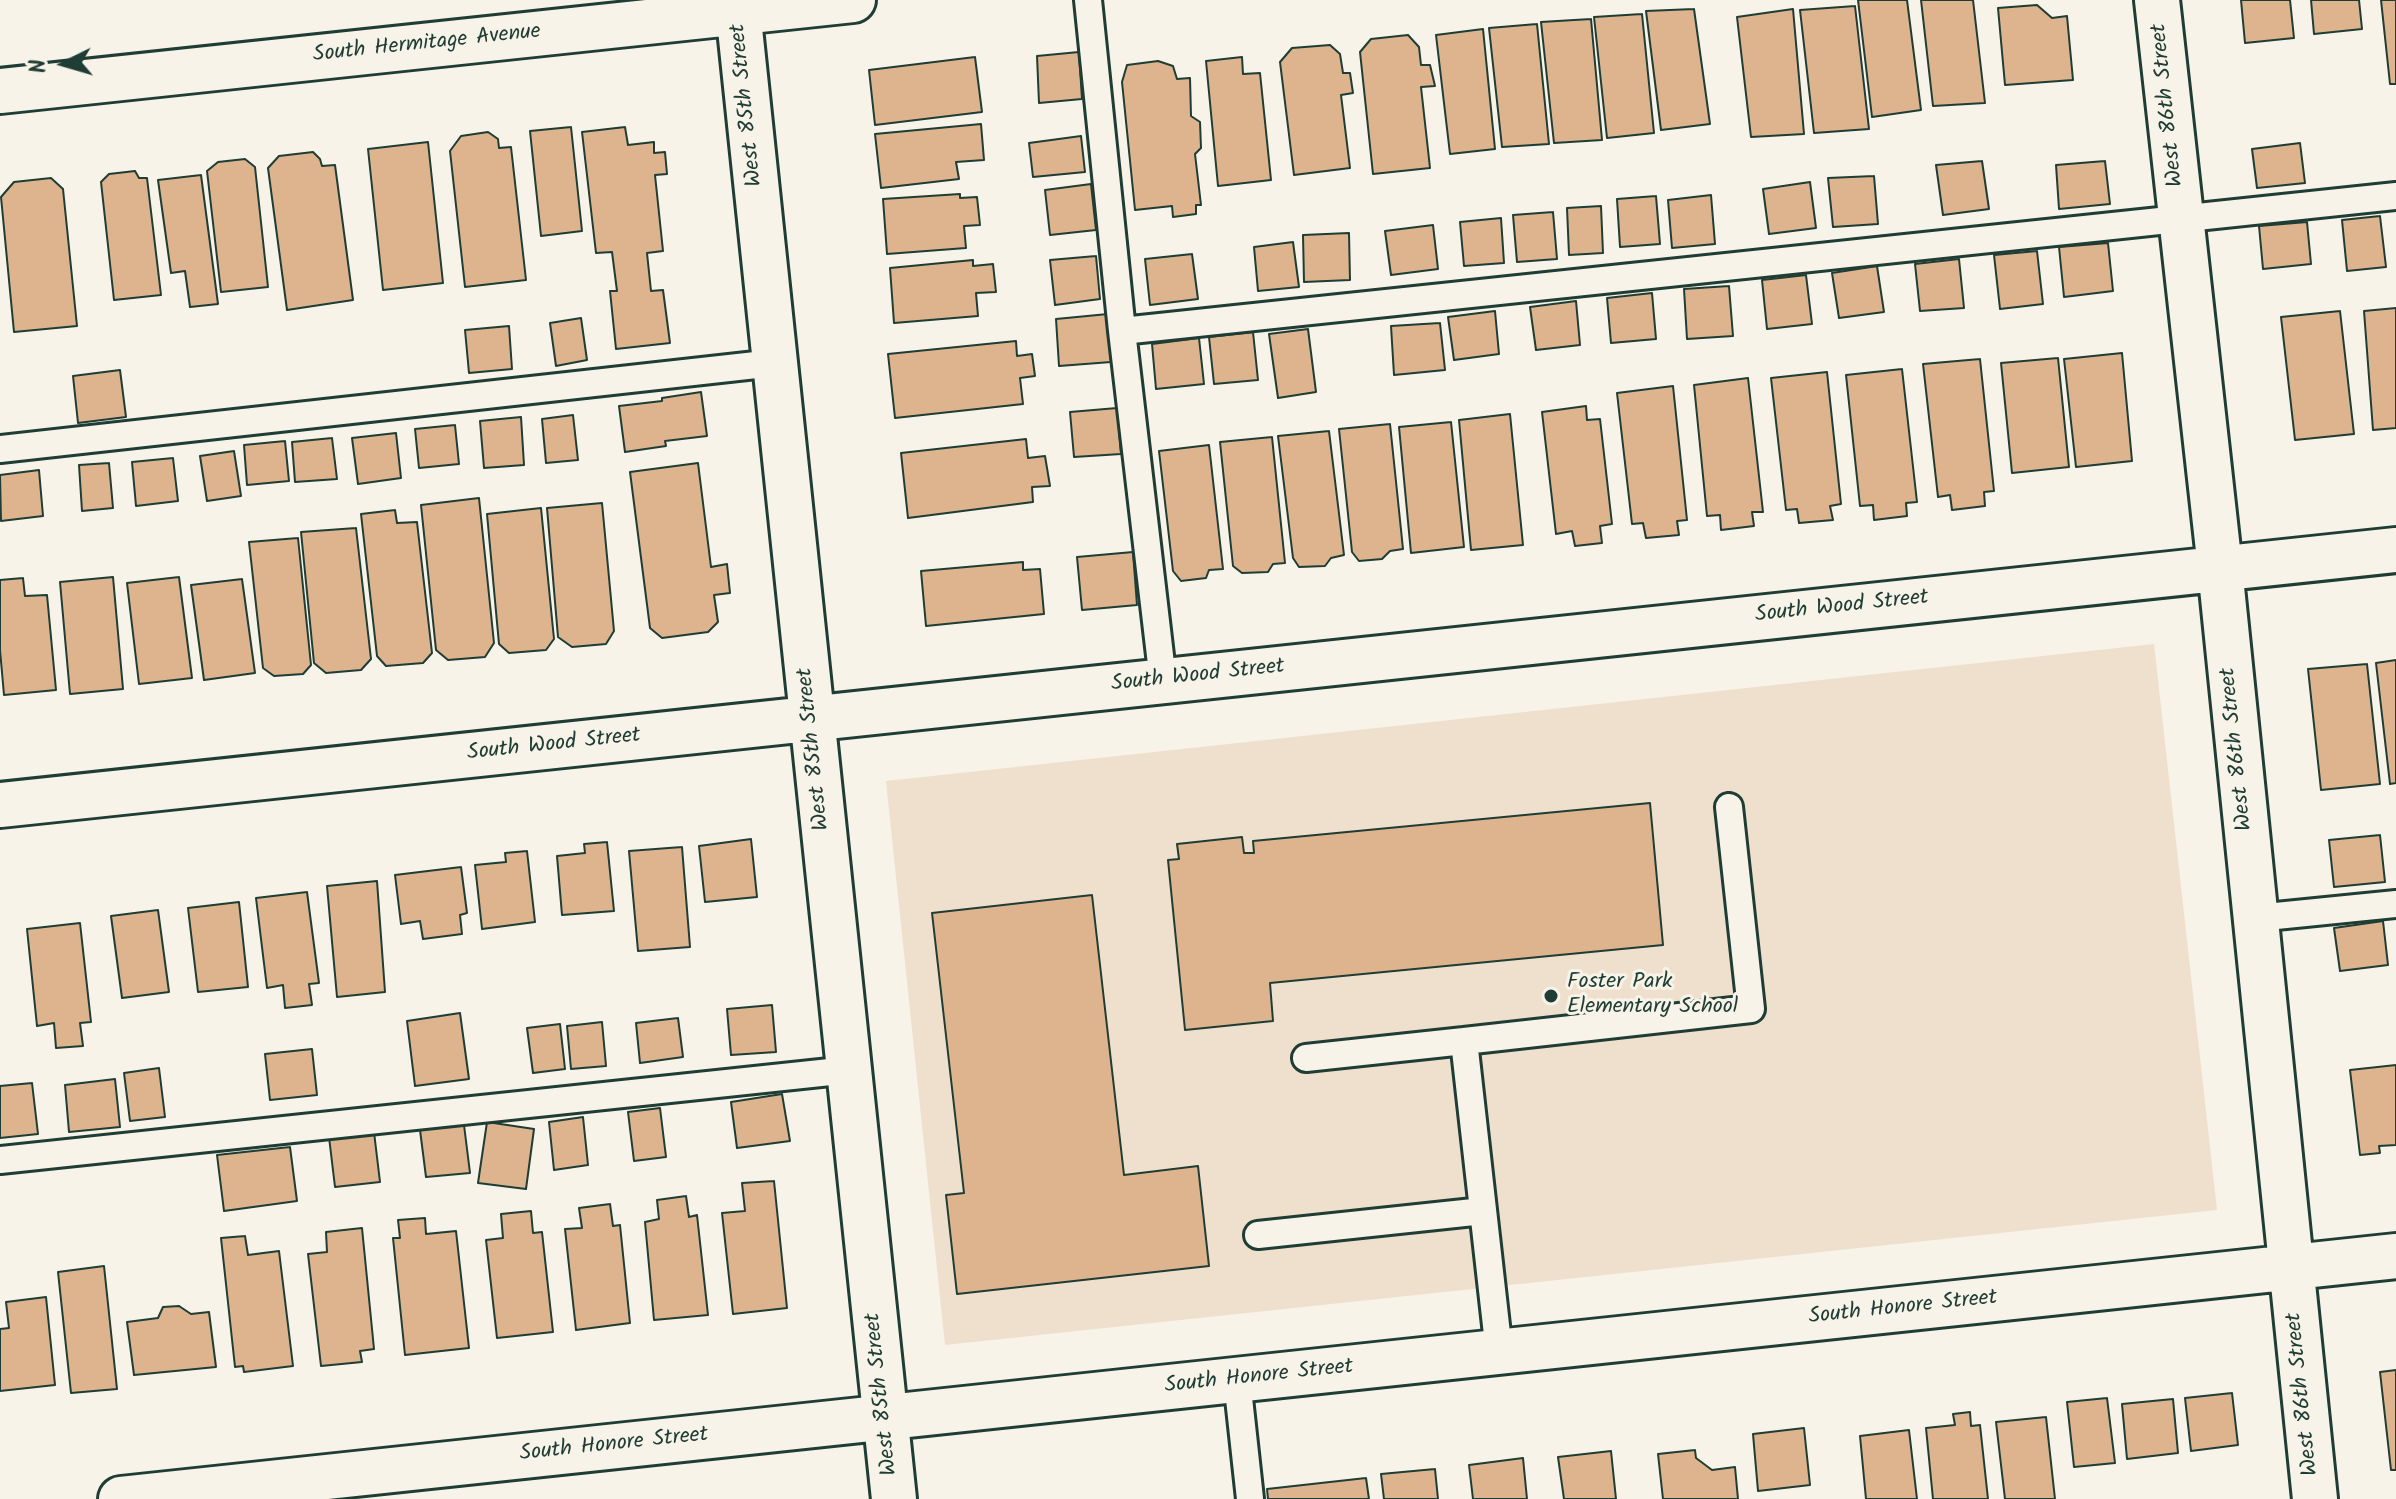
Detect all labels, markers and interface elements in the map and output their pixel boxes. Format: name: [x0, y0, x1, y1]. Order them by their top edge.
street label: South Hermitage Avenue: [312, 20, 542, 70]
street label: West 85th Street: [726, 22, 770, 188]
street label: West 86th Street: [2147, 22, 2191, 188]
north arrow: [24, 24, 104, 104]
text: N: [22, 58, 58, 75]
street label: South Wood Street: [1754, 586, 1930, 630]
street label: South Wood Street: [1110, 655, 1286, 699]
street label: West 85th Street: [793, 666, 837, 832]
street label: West 86th Street: [2216, 666, 2260, 832]
street label: South Wood Street: [466, 724, 642, 768]
place label: Foster Park Elementary School: [1567, 970, 1738, 1022]
marker: Foster Park Elementary School: [1542, 987, 1560, 1005]
street label: South Honore Street: [1807, 1286, 1999, 1332]
street label: West 85th Street: [861, 1311, 905, 1477]
street label: West 86th Street: [2282, 1311, 2326, 1477]
street label: South Honore Street: [1163, 1355, 1355, 1401]
street label: South Honore Street: [518, 1423, 710, 1469]

